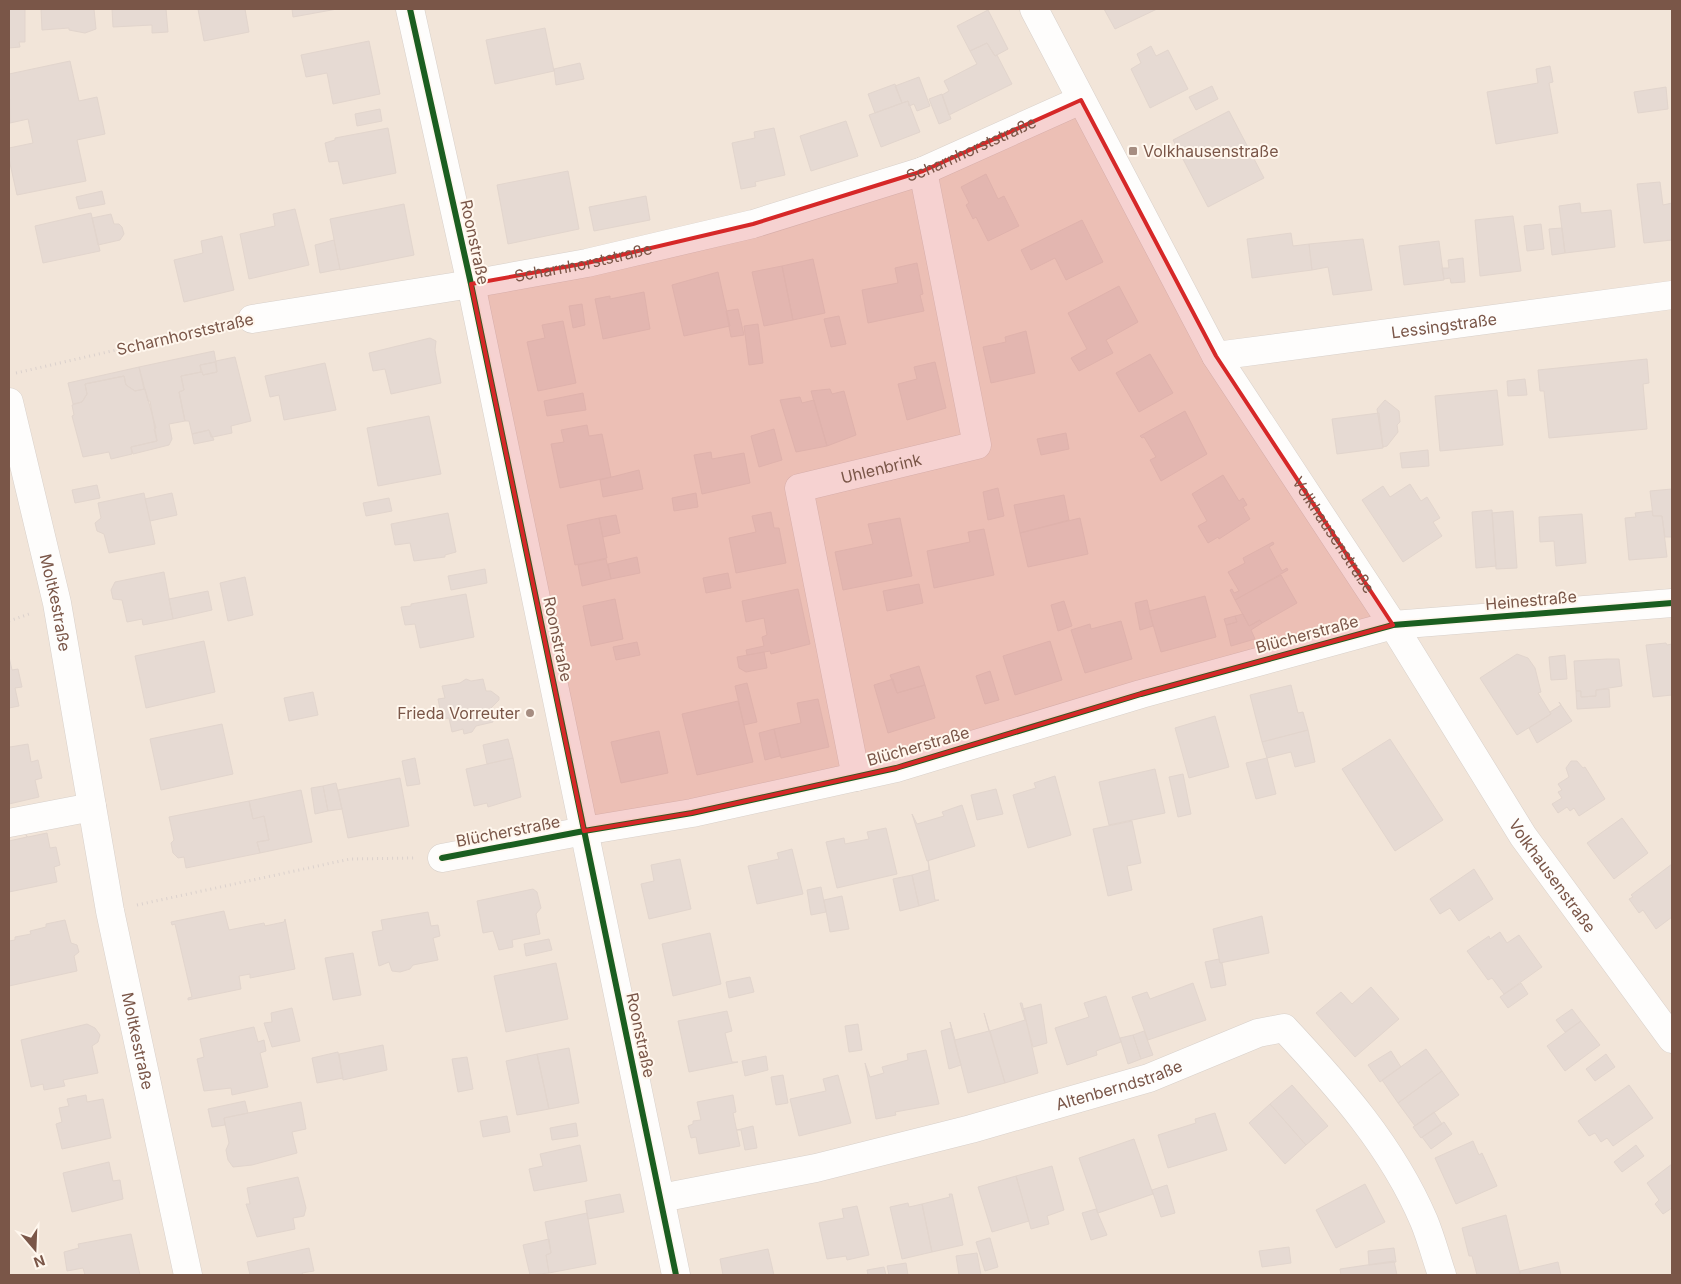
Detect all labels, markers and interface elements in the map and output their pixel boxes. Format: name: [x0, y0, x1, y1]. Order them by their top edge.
street label: Scharnhorststraße: [903, 112, 1039, 186]
place label: Volkhausenstraße: [1143, 141, 1278, 161]
marker: Volkhausenstraße: [1127, 145, 1139, 157]
street label: Roonstraße: [456, 198, 494, 286]
street label: Scharnhorststraße: [513, 238, 654, 286]
street label: Scharnhorststraße: [115, 309, 255, 359]
street label: Lessingstraße: [1390, 309, 1498, 342]
street label: Uhlenbrink: [839, 449, 924, 488]
street label: Volkhausenstraße: [1288, 473, 1379, 597]
street label: Moltkestraße: [36, 552, 75, 653]
street label: Heinestraße: [1484, 586, 1578, 614]
street label: Roonstraße: [539, 595, 577, 683]
street label: Blücherstraße: [1253, 611, 1361, 657]
place label: Frieda Vorreuter: [397, 703, 520, 723]
marker: Frieda Vorreuter: [524, 707, 536, 719]
street label: Blücherstraße: [864, 722, 972, 770]
street label: Blücherstraße: [454, 811, 562, 851]
street label: Volkhausenstraße: [1505, 815, 1600, 936]
street label: Moltkestraße: [118, 990, 158, 1091]
street label: Roonstraße: [622, 991, 660, 1079]
street label: Altenberndstraße: [1053, 1055, 1185, 1114]
north arrow: [10, 1224, 60, 1274]
text: N: [32, 1252, 47, 1272]

